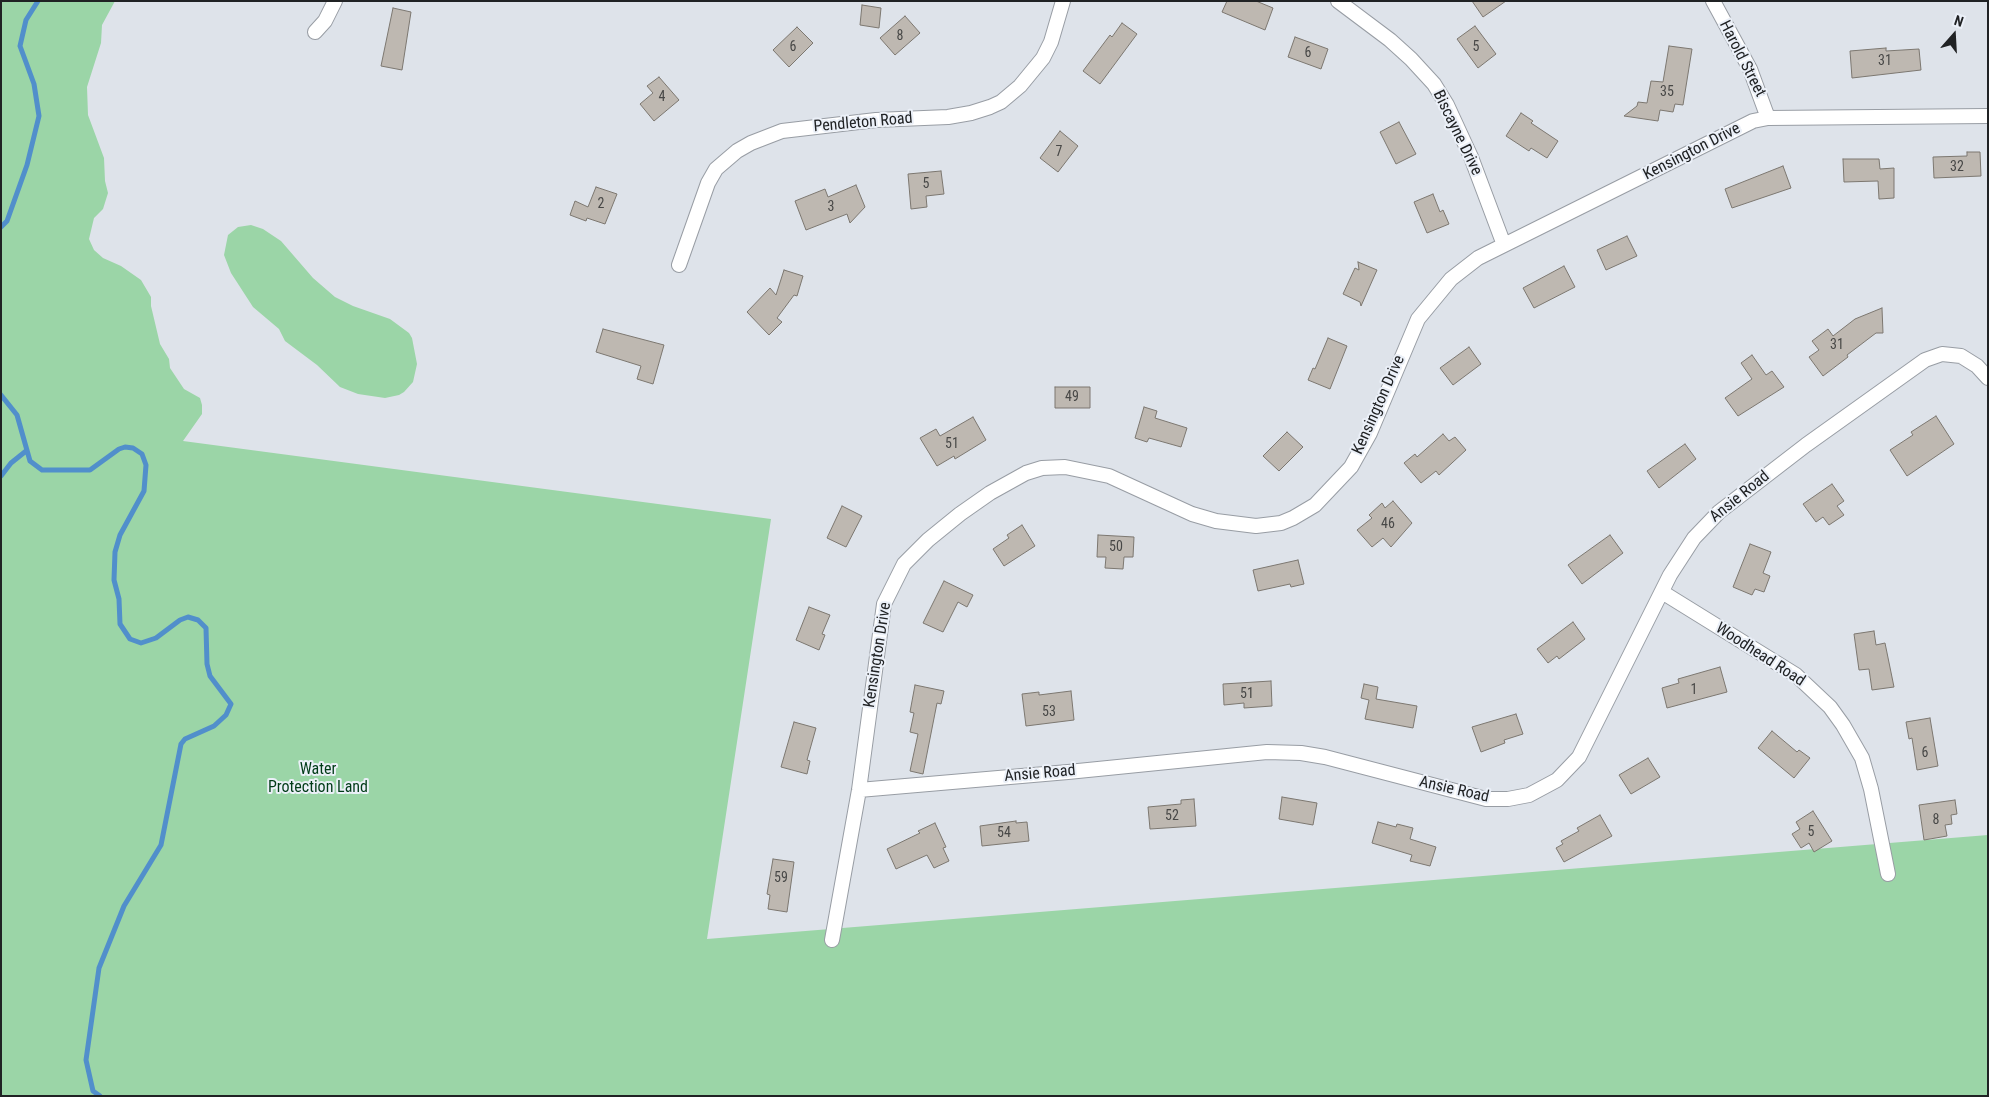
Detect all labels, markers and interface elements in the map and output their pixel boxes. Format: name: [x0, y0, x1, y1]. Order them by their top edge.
north arrow: [1929, 10, 1979, 60]
text: N: [1952, 12, 1966, 30]
street label: Harold Street: [1715, 18, 1769, 100]
house number: 8: [897, 28, 903, 44]
house number: 6: [790, 39, 796, 55]
house number: 5: [1473, 39, 1479, 55]
house number: 6: [1305, 45, 1311, 61]
house number: 31: [1878, 53, 1892, 69]
house number: 35: [1660, 84, 1674, 100]
street label: Biscayne Drive: [1428, 87, 1486, 179]
house number: 4: [659, 89, 665, 105]
street label: Pendleton Road: [813, 109, 913, 137]
street label: Kensington Drive: [1640, 119, 1744, 185]
house number: 7: [1056, 144, 1062, 160]
house number: 32: [1950, 159, 1964, 175]
house number: 5: [923, 176, 929, 192]
house number: 2: [598, 196, 604, 212]
house number: 3: [828, 199, 834, 215]
house number: 31: [1830, 337, 1844, 353]
street label: Kensington Drive: [1349, 353, 1409, 457]
house number: 49: [1065, 389, 1079, 405]
house number: 51: [945, 436, 959, 452]
street label: Ansie Road: [1706, 467, 1774, 527]
house number: 46: [1381, 516, 1395, 532]
house number: 50: [1109, 539, 1123, 555]
street label: Kensington Drive: [860, 601, 896, 709]
street label: Woodhead Road: [1712, 619, 1808, 691]
house number: 1: [1691, 682, 1697, 698]
house number: 51: [1240, 686, 1254, 702]
house number: 53: [1042, 704, 1056, 720]
house number: 6: [1922, 745, 1928, 761]
park label: Water Protection Land: [268, 760, 368, 798]
street label: Ansie Road: [1004, 761, 1076, 787]
street label: Ansie Road: [1417, 773, 1491, 807]
house number: 52: [1165, 808, 1179, 824]
house number: 8: [1933, 812, 1939, 828]
house number: 5: [1808, 824, 1814, 840]
house number: 54: [997, 825, 1011, 841]
house number: 59: [774, 870, 788, 886]

